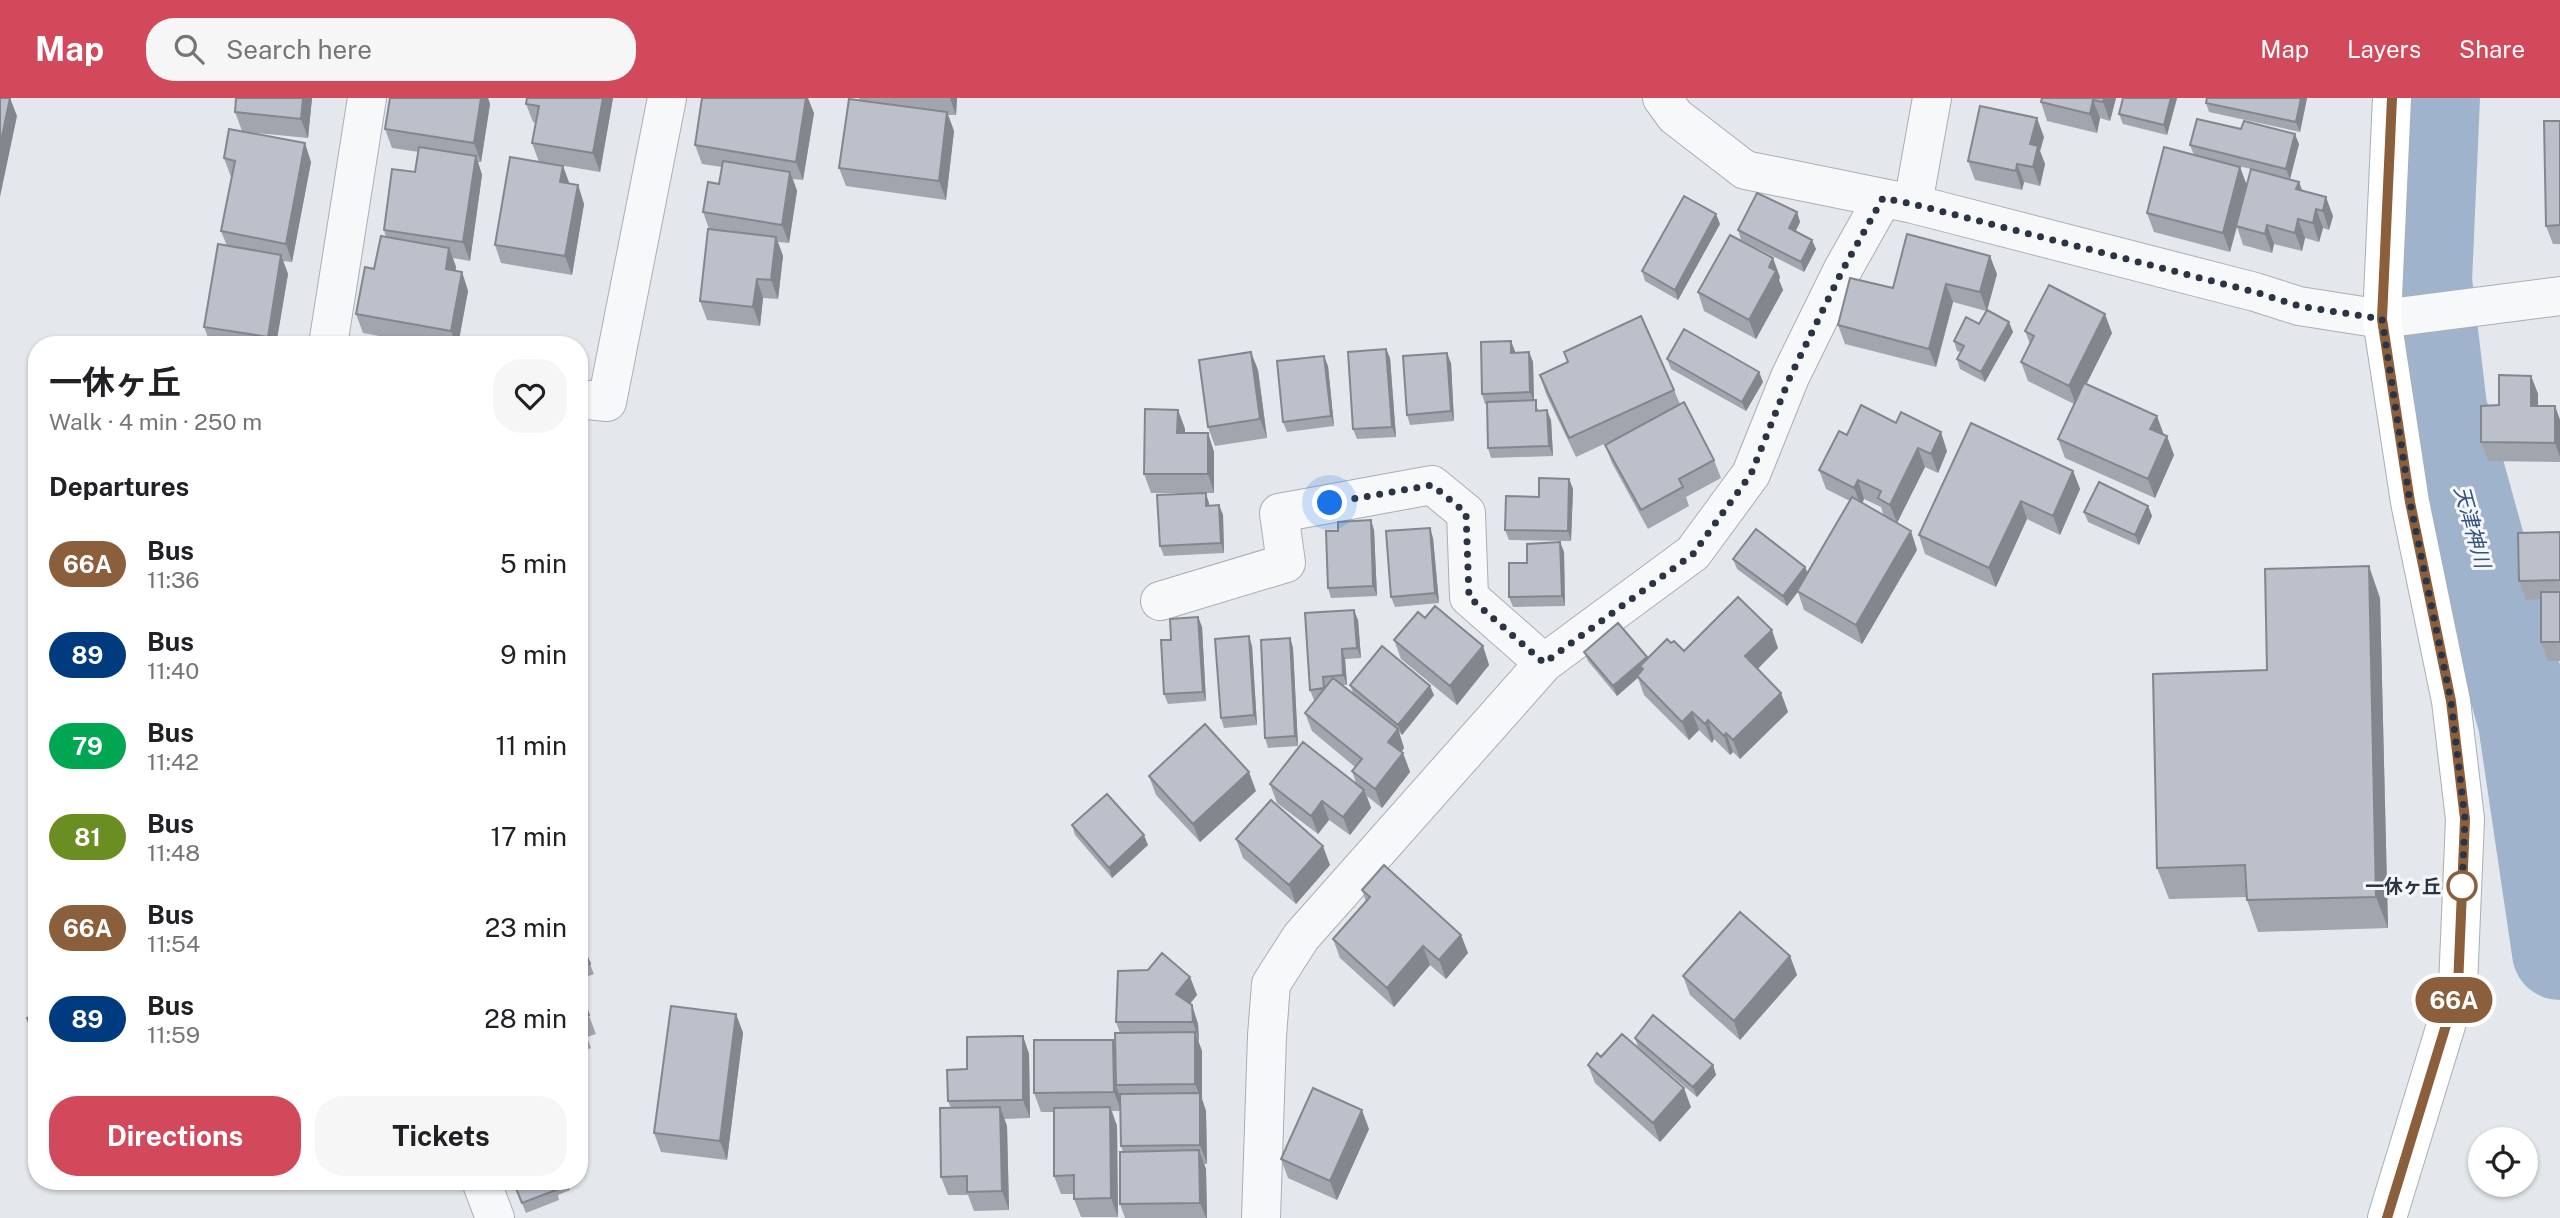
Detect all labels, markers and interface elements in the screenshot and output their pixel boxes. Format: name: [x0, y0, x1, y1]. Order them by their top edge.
search box: [146, 18, 636, 81]
text: Map: [35, 30, 104, 68]
icon: search: [170, 30, 208, 68]
text: Search here: [226, 34, 372, 65]
text: Map: [2260, 35, 2309, 63]
text: Layers: [2347, 35, 2421, 63]
text: Share: [2459, 35, 2525, 63]
button: heart: [493, 359, 567, 433]
text: 一休ヶ丘: [49, 363, 181, 401]
text: Walk · 4 min · 250 m: [49, 408, 262, 435]
text: Departures: [49, 471, 189, 502]
water label: 天津神川: [2450, 483, 2496, 573]
your location: [1312, 485, 1347, 520]
text: Bus: [147, 535, 194, 566]
text: 5 min: [500, 548, 567, 579]
text: 66A: [63, 550, 112, 578]
text: 11:36: [147, 566, 200, 593]
text: Bus: [147, 626, 194, 657]
text: 9 min: [500, 639, 567, 670]
text: 89: [72, 641, 103, 669]
text: 11:40: [147, 657, 199, 684]
text: Bus: [147, 717, 194, 748]
text: 11 min: [495, 730, 567, 761]
text: 79: [72, 732, 103, 760]
text: 11:42: [147, 748, 199, 775]
text: Bus: [147, 808, 194, 839]
text: 17 min: [490, 821, 567, 852]
text: 81: [74, 823, 101, 851]
text: 11:48: [147, 839, 200, 866]
marker: 一休ヶ丘: [2447, 871, 2477, 901]
place label: 一休ヶ丘: [2365, 875, 2441, 897]
text: Bus: [147, 899, 194, 930]
text: 23 min: [485, 912, 567, 943]
text: 66A: [63, 914, 112, 942]
text: 11:54: [147, 930, 200, 957]
line badge: 66A: [2414, 977, 2494, 1023]
text: 66A: [2429, 986, 2479, 1014]
text: Bus: [147, 990, 194, 1021]
text: 28 min: [484, 1003, 567, 1034]
text: 89: [72, 1005, 103, 1033]
text: 11:59: [147, 1021, 200, 1048]
button: Directions: [49, 1096, 301, 1176]
button: Tickets: [315, 1096, 567, 1176]
map controls: [2468, 1127, 2538, 1197]
button: locate: [2468, 1127, 2538, 1197]

